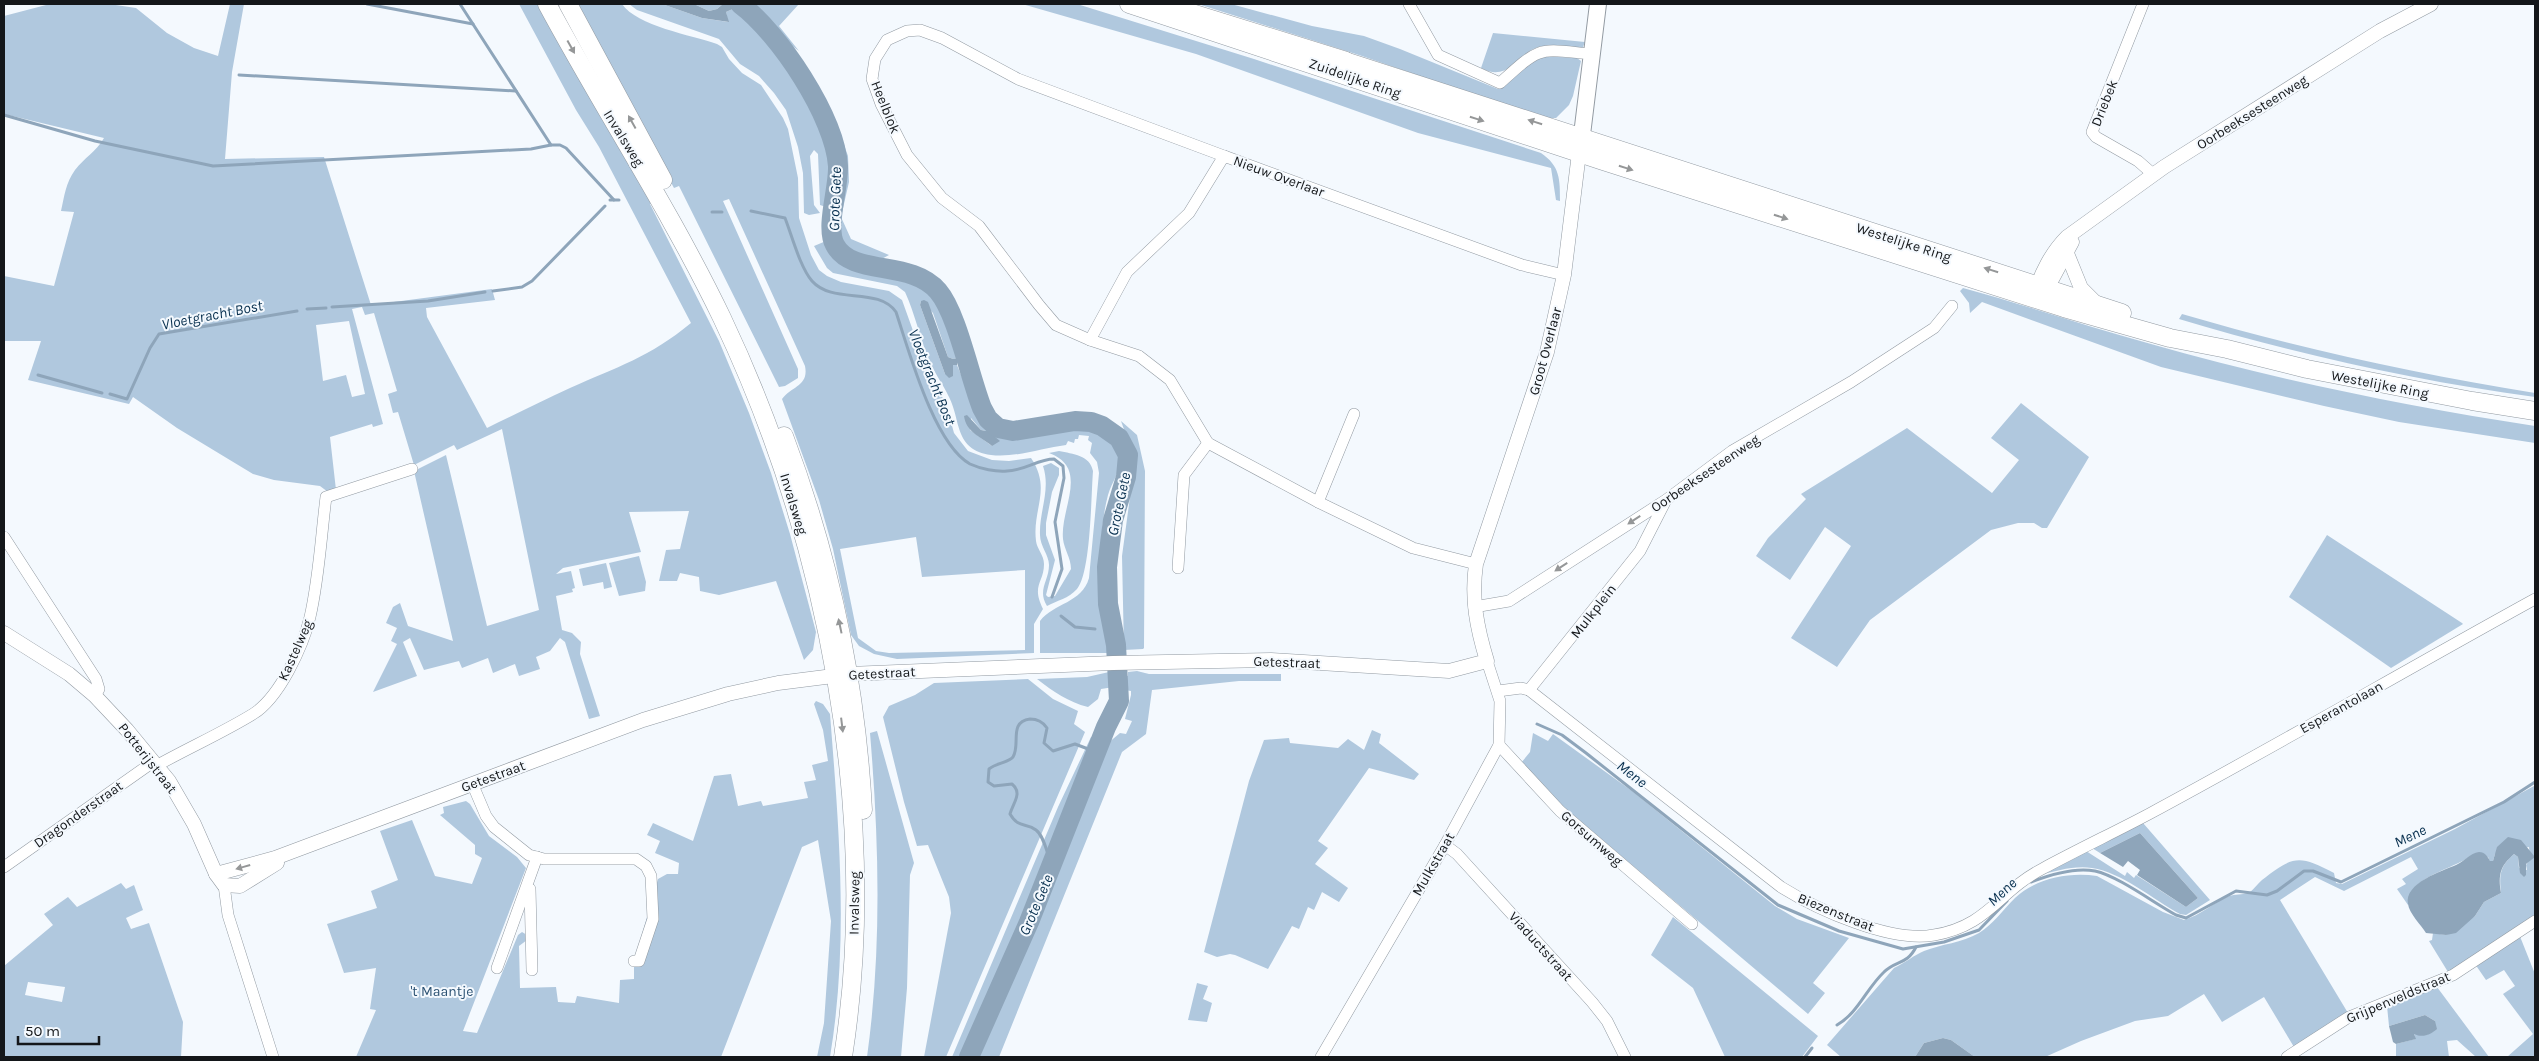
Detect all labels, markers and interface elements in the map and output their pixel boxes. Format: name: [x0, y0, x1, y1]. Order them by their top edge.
one-way arrow: [566, 40, 575, 53]
street label: Zuidelijke Ring: [1306, 55, 1403, 102]
street label: Oorbeeksesteenweg: [2194, 71, 2311, 153]
street label: Driebek: [2087, 77, 2122, 129]
street label: Heelblok: [867, 78, 904, 136]
street label: Invalsweg: [600, 107, 648, 170]
one-way arrow: [628, 115, 636, 130]
one-way arrow: [1470, 116, 1485, 124]
one-way arrow: [1527, 118, 1542, 126]
street label: Nieuw Overlaar: [1231, 152, 1328, 201]
one-way arrow: [1618, 165, 1633, 173]
water label: Grote Gete: [825, 167, 845, 231]
one-way arrow: [1773, 214, 1788, 222]
street label: Westelijke Ring: [1854, 219, 1954, 266]
one-way arrow: [1983, 266, 1998, 274]
water label: Vloetgracht Bost: [160, 296, 265, 334]
street label: Groot Overlaar: [1526, 304, 1566, 397]
water label: Vloetgracht Bost: [904, 326, 960, 429]
street label: Westelijke Ring: [2330, 367, 2430, 402]
street label: Oorbeeksesteenweg: [1648, 431, 1763, 516]
street label: Invalsweg: [776, 471, 811, 537]
water label: Grote Gete: [1104, 471, 1134, 537]
one-way arrow: [1627, 516, 1640, 525]
one-way arrow: [1554, 562, 1568, 572]
street label: Mulkplein: [1567, 581, 1620, 642]
street label: Kastelweg: [274, 617, 317, 683]
one-way arrow: [835, 618, 843, 634]
street label: Getestraat: [1253, 653, 1321, 672]
street label: Getestraat: [848, 663, 916, 684]
street label: Esperantolaan: [2297, 678, 2386, 737]
one-way arrow: [838, 717, 846, 733]
street label: Potterijstraat: [115, 720, 181, 797]
street label: Getestraat: [459, 757, 528, 796]
water label: Mene: [1613, 757, 1651, 791]
street label: Dragonderstraat: [30, 777, 126, 851]
street label: Gorsumweg: [1557, 807, 1626, 870]
water label: Mene: [2391, 821, 2429, 851]
street label: Mulkstraat: [1408, 829, 1458, 899]
one-way arrow: [235, 863, 251, 871]
street label: Invalsweg: [845, 871, 864, 935]
water label: Grote Gete: [1015, 872, 1057, 938]
water label: Mene: [1984, 874, 2020, 910]
street label: Biezenstraat: [1795, 889, 1876, 935]
street label: Viaductstraat: [1505, 908, 1576, 984]
street label: Grijpenveldstraat: [2344, 968, 2453, 1027]
park label: 't Maantje: [410, 983, 474, 1000]
scale bar: [18, 1014, 99, 1046]
text: 50 m: [25, 1022, 60, 1040]

